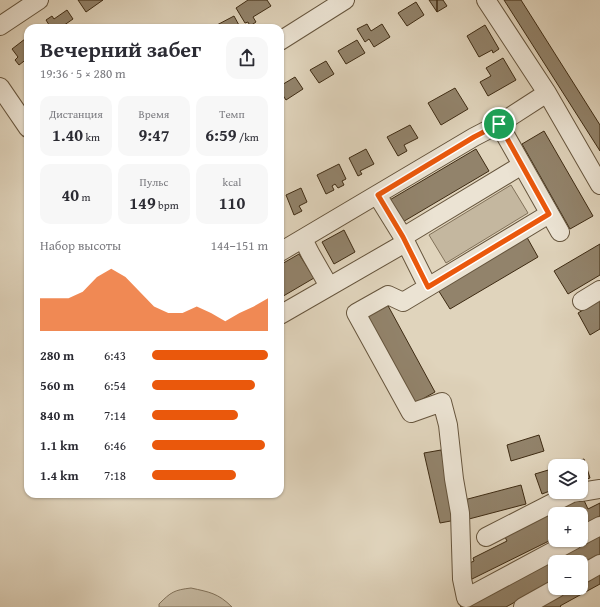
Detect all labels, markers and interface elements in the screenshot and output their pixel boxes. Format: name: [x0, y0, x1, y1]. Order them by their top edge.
text: Вечерний забег: [40, 33, 201, 65]
button: share: [226, 37, 268, 79]
text: 19:36 · 5 × 280 m: [40, 64, 126, 83]
text: Дистанция: [49, 106, 103, 122]
text: Время: [139, 106, 169, 122]
text: Темп: [219, 106, 245, 122]
pin: [482, 107, 516, 141]
icon: arrive: [488, 113, 510, 135]
text: 1.40: [52, 122, 83, 147]
text: 9:47: [138, 122, 170, 147]
text: 6:59: [205, 122, 237, 147]
text: km: [83, 129, 100, 145]
text: /km: [237, 129, 259, 145]
text: Пульс: [140, 174, 168, 190]
text: kcal: [223, 174, 241, 190]
text: 40: [61, 182, 79, 207]
text: m: [79, 189, 91, 205]
text: 149: [129, 190, 156, 215]
text: 110: [219, 190, 245, 215]
text: bpm: [156, 197, 179, 213]
text: Набор высоты: [40, 236, 121, 255]
text: 144–151 m: [211, 236, 268, 255]
text: 280 m: [40, 346, 74, 365]
text: 6:43: [104, 346, 126, 365]
text: 560 m: [40, 376, 74, 395]
text: 6:54: [104, 376, 126, 395]
text: 840 m: [40, 406, 74, 425]
text: 7:14: [104, 406, 126, 425]
text: 1.1 km: [40, 436, 79, 455]
text: 6:46: [104, 436, 126, 455]
map controls: [548, 459, 588, 595]
button: layers: [548, 459, 588, 499]
text: 1.4 km: [40, 466, 79, 485]
text: 7:18: [104, 466, 126, 485]
button: +: [548, 507, 588, 547]
button: −: [548, 555, 588, 595]

